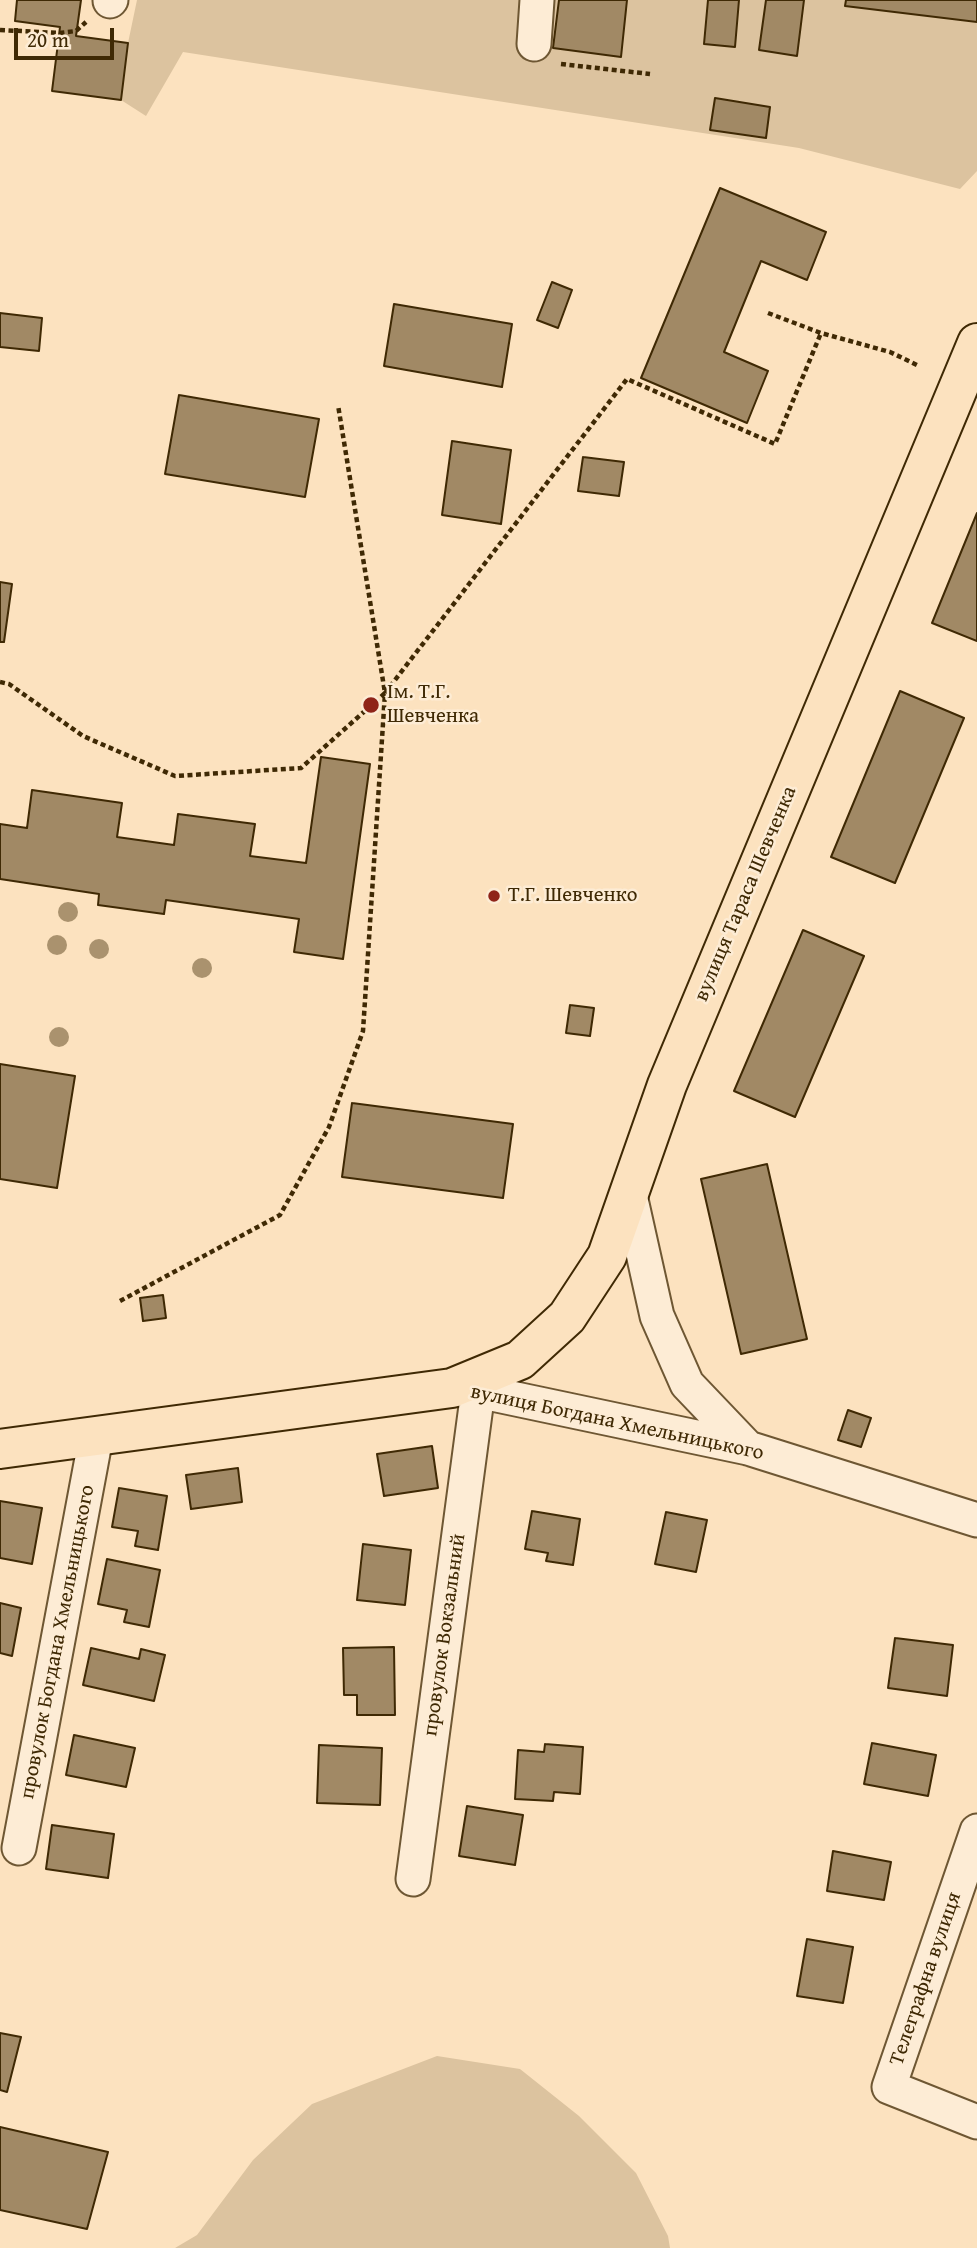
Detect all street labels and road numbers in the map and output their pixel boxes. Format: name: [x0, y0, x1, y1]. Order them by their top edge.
street label: вулиця Тараса Шевченка: [689, 783, 803, 1005]
street label: вулиця Богдана Хмельницького: [468, 1380, 766, 1466]
street label: провулок Богдана Хмельницького: [15, 1483, 101, 1801]
street label: провулок Вокзальний: [418, 1532, 472, 1738]
street label: Телеграфна вулиця: [885, 1889, 967, 2069]

